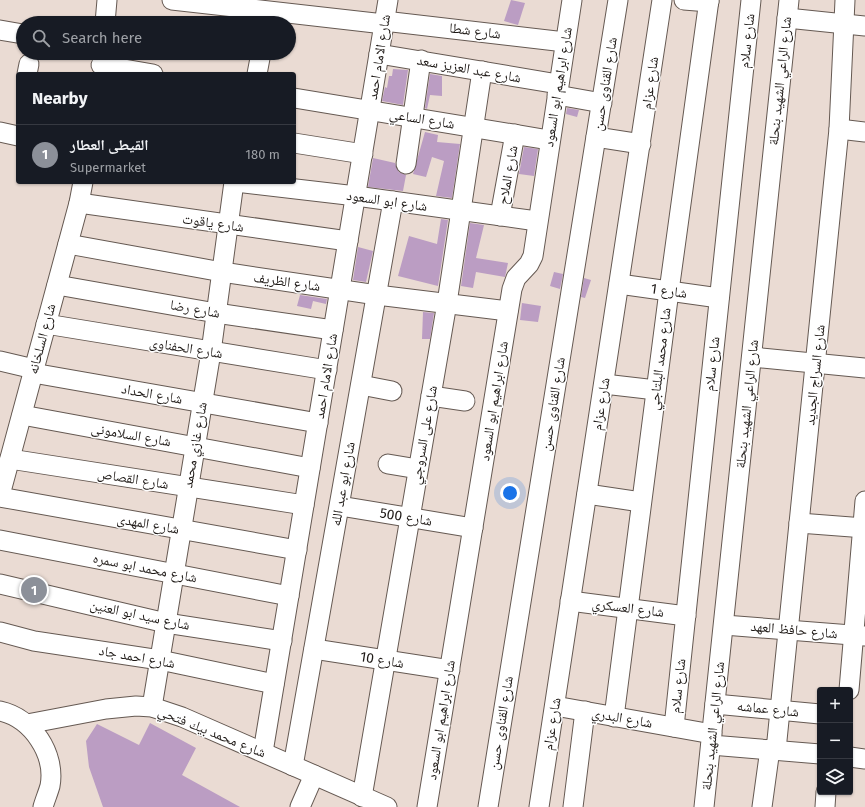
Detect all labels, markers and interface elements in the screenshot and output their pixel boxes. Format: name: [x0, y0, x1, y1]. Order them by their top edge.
street label: شارع الامام احمد: [364, 13, 395, 101]
street label: شارع سلام: [736, 13, 759, 69]
search box: [16, 16, 296, 60]
street label: شارع الراعي الشهيد بنحلة: [765, 16, 798, 146]
street label: شارع شطا: [448, 19, 502, 44]
street label: شارع ابراهيم ابو السعود: [540, 26, 577, 148]
icon: search: [30, 27, 52, 49]
text: Search here: [62, 29, 142, 47]
street label: شارع القناوى حسن: [589, 36, 622, 132]
street label: شارع عبد العزيز سعد: [415, 51, 522, 88]
street label: شارع عزام: [638, 55, 663, 111]
text: Nearby: [32, 88, 87, 109]
street label: شارع الساعي: [388, 105, 456, 135]
text: القيطى العطار: [70, 136, 148, 154]
street label: شارع الملاح: [494, 144, 523, 206]
text: 1: [42, 147, 48, 162]
text: 180 m: [245, 147, 280, 162]
text: Supermarket: [70, 160, 146, 175]
street label: شارع ابو السعود: [345, 187, 429, 216]
street label: شارع ياقوت: [181, 210, 245, 237]
street label: شارع الظريف: [252, 269, 322, 296]
street label: شارع 1: [650, 280, 688, 303]
street label: شارع رضا: [169, 296, 221, 323]
street label: شارع السلخانه: [24, 302, 61, 376]
street label: شارع محمد البلتاجي: [645, 307, 677, 412]
street label: شارع السراج الجديد: [801, 324, 830, 426]
street label: شارع الامام احمد: [311, 332, 342, 420]
street label: شارع الحفناوى: [148, 334, 224, 363]
street label: شارع سلام: [701, 336, 724, 392]
street label: شارع الراعي الشهيد بنحلة: [732, 339, 765, 469]
street label: شارع ابراهيم ابو السعود: [476, 340, 513, 462]
street label: شارع القناوى حسن: [537, 356, 570, 452]
street label: شارع عزام: [588, 376, 615, 432]
street label: شارع الحداد: [120, 380, 184, 409]
street label: شارع على السروجي: [407, 384, 444, 486]
street label: شارع غازي محمد: [179, 401, 213, 490]
street label: شارع السلامونى: [90, 420, 172, 451]
street label: شارع ابو عبد الله: [327, 441, 360, 528]
street label: شارع القصاص: [96, 465, 170, 494]
your location: [500, 483, 520, 503]
street label: شارع 500: [378, 504, 433, 531]
street label: شارع المهدى: [115, 510, 181, 539]
street label: شارع محمد ابو سمره: [91, 550, 199, 587]
pin: 1: [21, 575, 47, 605]
street label: شارع العسكري: [591, 595, 665, 623]
street label: شارع سيد ابو العنين: [88, 596, 192, 635]
street label: شارع حافظ العهد: [750, 618, 838, 643]
street label: شارع احمد جاد: [97, 642, 176, 673]
street label: شارع 10: [359, 648, 405, 673]
street label: شارع سلام: [667, 658, 690, 714]
street label: شارع ابراهيم ابو السعود: [423, 659, 460, 781]
street label: شارع الراعي الشهيد بنحلة: [698, 661, 731, 791]
street label: شارع القناوى حسن: [485, 675, 518, 771]
map controls: [817, 687, 853, 795]
button: +: [817, 687, 853, 723]
street label: شارع عزام: [539, 696, 566, 752]
street label: شارع عماشه: [736, 697, 800, 722]
street label: شارع محمد بيك فتحي: [155, 703, 268, 764]
street label: شارع البدري: [590, 704, 654, 734]
button: −: [817, 723, 853, 759]
button: layers: [817, 759, 853, 795]

